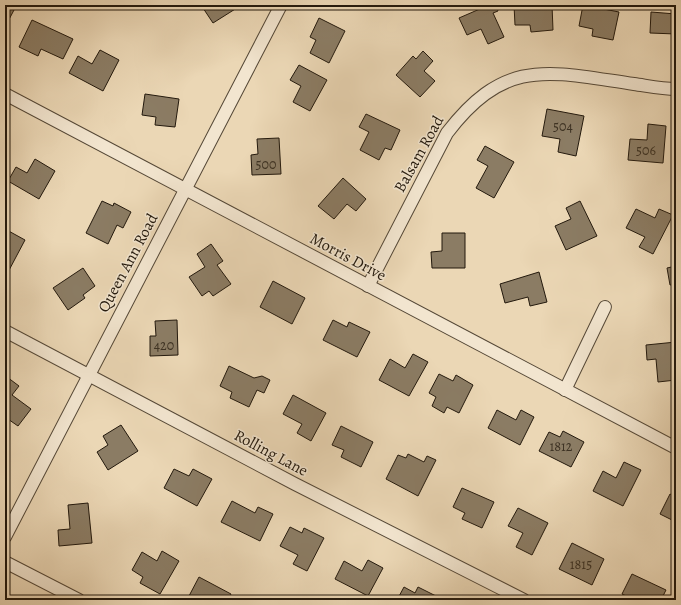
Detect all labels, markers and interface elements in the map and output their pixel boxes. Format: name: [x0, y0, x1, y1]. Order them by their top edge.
street label: Balsam Road: [389, 111, 449, 196]
house number: 504: [553, 117, 573, 136]
house number: 506: [636, 141, 656, 160]
house number: 500: [256, 155, 276, 174]
street label: Queen Ann Road: [93, 209, 164, 316]
street label: Morris Drive: [306, 228, 390, 286]
house number: 420: [154, 336, 174, 355]
street label: Rolling Lane: [230, 424, 312, 482]
house number: 1812: [549, 437, 573, 456]
house number: 1815: [570, 555, 592, 574]

